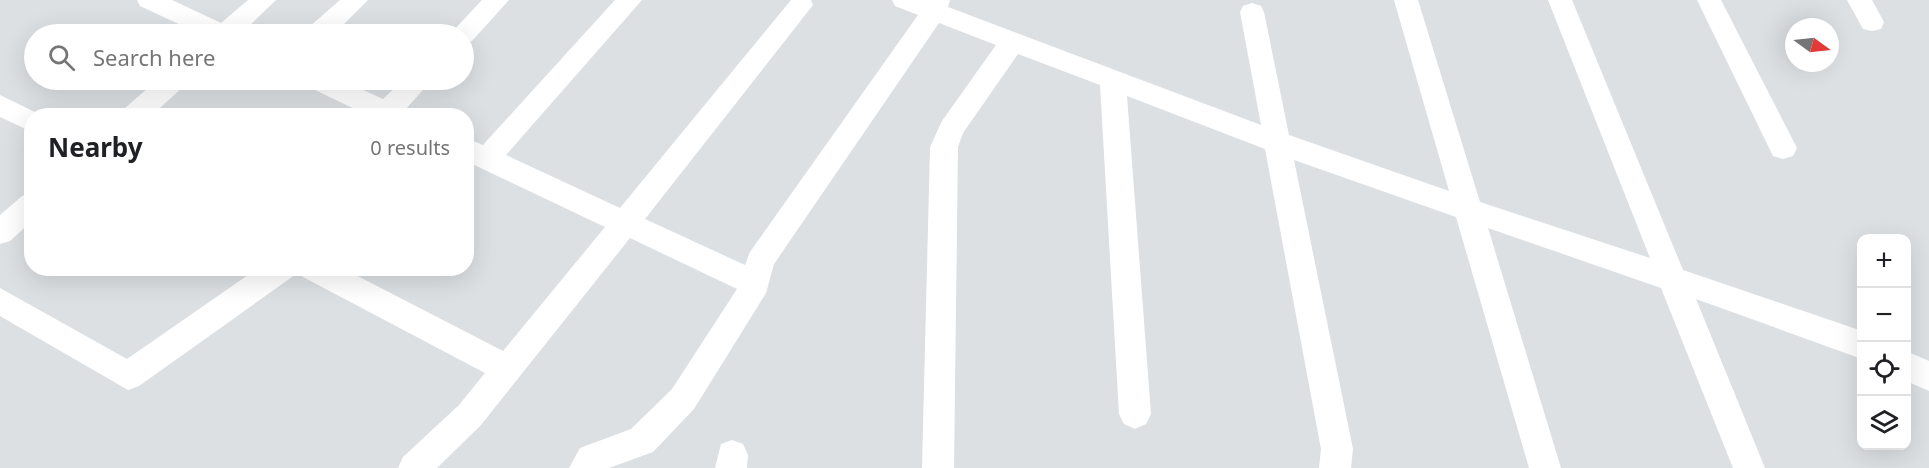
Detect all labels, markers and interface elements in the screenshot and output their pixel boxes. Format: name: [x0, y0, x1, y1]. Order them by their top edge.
north arrow: [1785, 18, 1839, 72]
search box: [24, 24, 474, 90]
icon: search: [45, 41, 78, 74]
text: Search here: [93, 42, 215, 72]
text: Nearby: [48, 129, 143, 165]
text: 0 results: [370, 134, 450, 161]
map controls: [1857, 234, 1911, 450]
button: +: [1857, 234, 1911, 288]
button: −: [1857, 288, 1911, 342]
button: locate: [1857, 342, 1911, 396]
button: layers: [1857, 396, 1911, 450]

